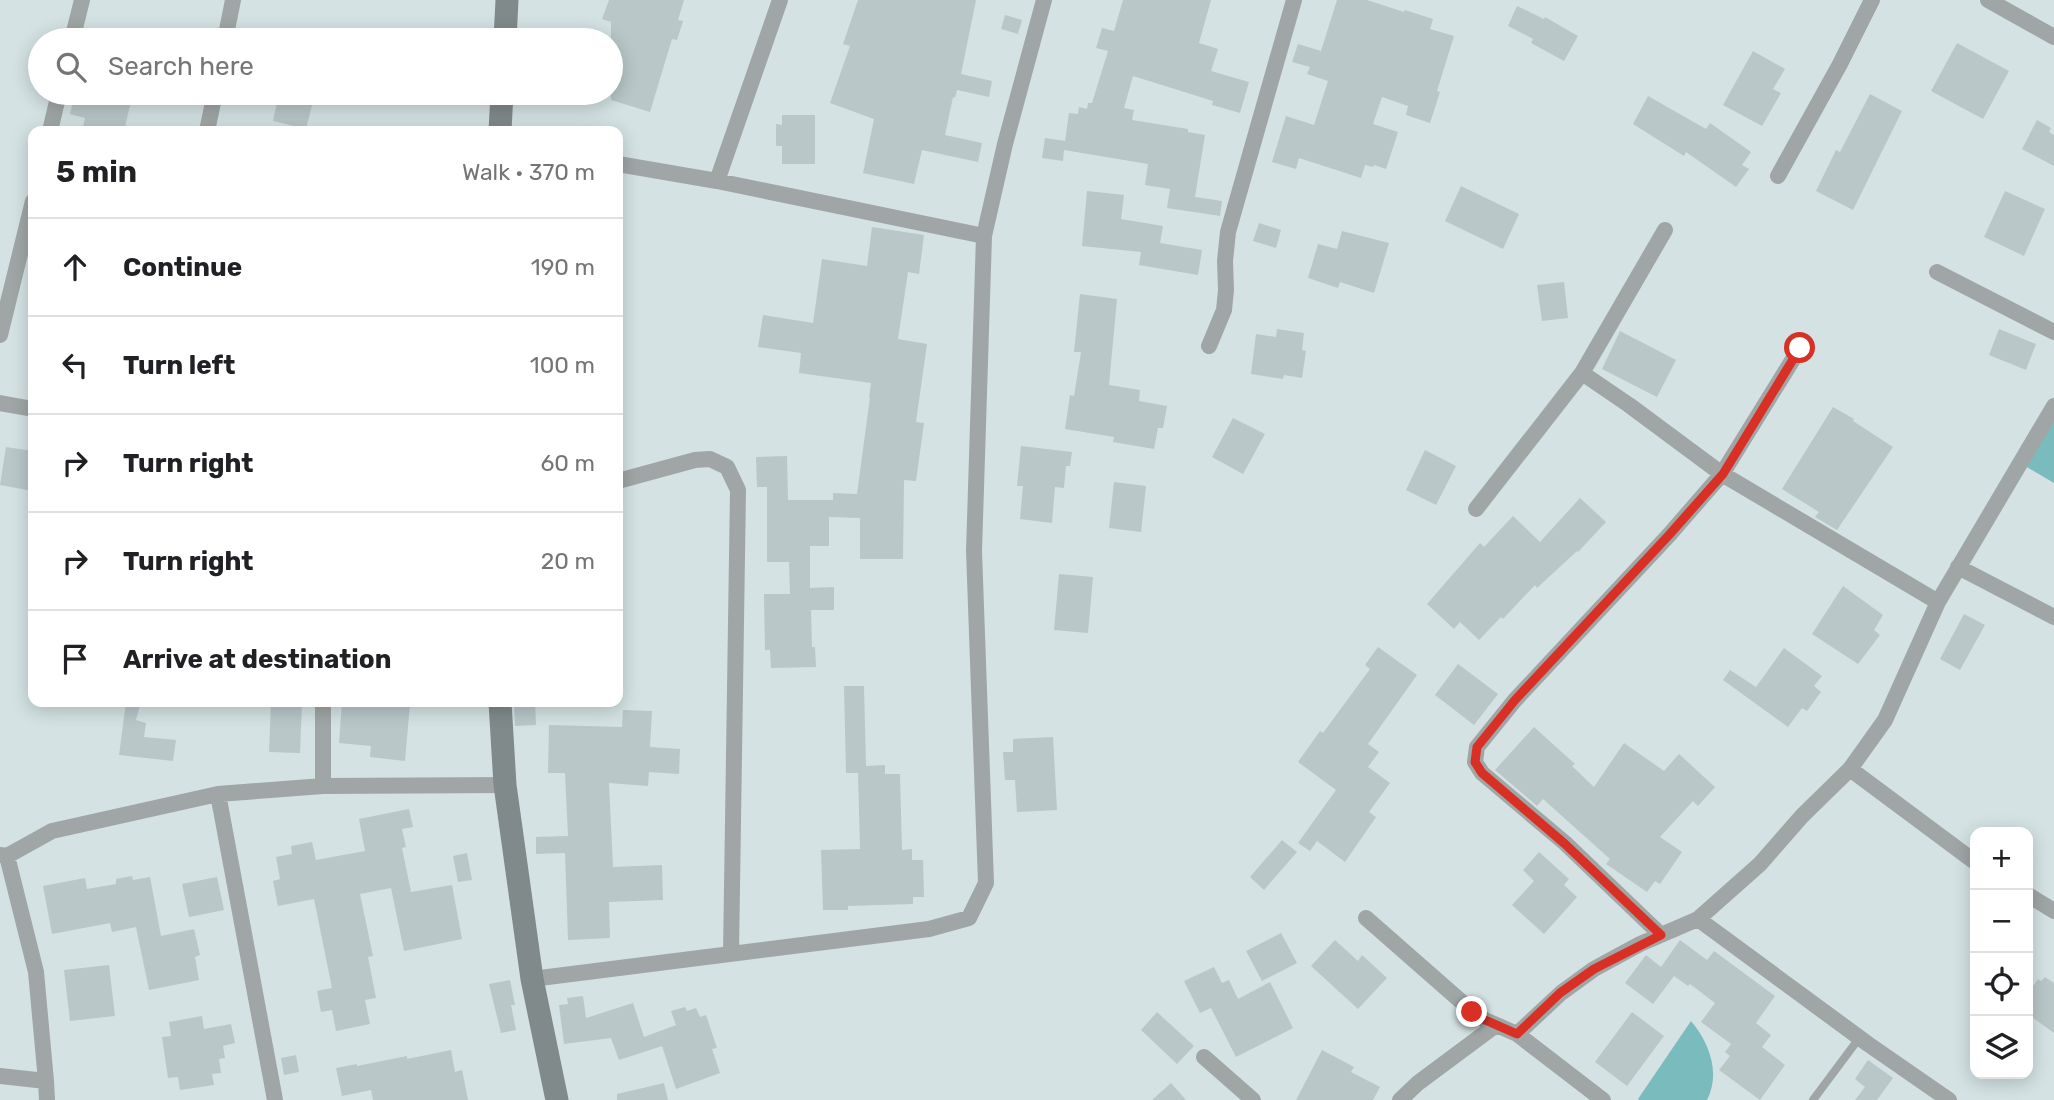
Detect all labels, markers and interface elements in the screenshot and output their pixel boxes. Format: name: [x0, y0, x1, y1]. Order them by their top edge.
search box: [28, 28, 623, 105]
icon: search: [52, 48, 90, 86]
text: Search here: [108, 51, 254, 82]
text: 5 min: [56, 154, 137, 190]
text: Walk · 370 m: [462, 158, 595, 186]
icon: ahead: [56, 248, 94, 286]
text: Continue: [123, 252, 242, 283]
text: 190 m: [531, 253, 595, 281]
route start: [1784, 332, 1815, 363]
icon: left: [56, 346, 94, 384]
text: Turn left: [123, 350, 235, 381]
text: 100 m: [530, 351, 595, 379]
icon: right: [56, 444, 94, 482]
text: Turn right: [123, 448, 253, 479]
text: 60 m: [540, 449, 595, 477]
icon: right: [56, 542, 94, 580]
text: Turn right: [123, 546, 253, 577]
text: 20 m: [541, 547, 595, 575]
icon: arrive: [56, 640, 94, 678]
text: Arrive at destination: [123, 644, 391, 675]
map controls: [1970, 827, 2033, 1079]
button: +: [1970, 827, 2033, 890]
button: −: [1970, 890, 2033, 953]
button: locate: [1970, 953, 2033, 1016]
route end: [1456, 996, 1487, 1027]
button: layers: [1970, 1016, 2033, 1079]

